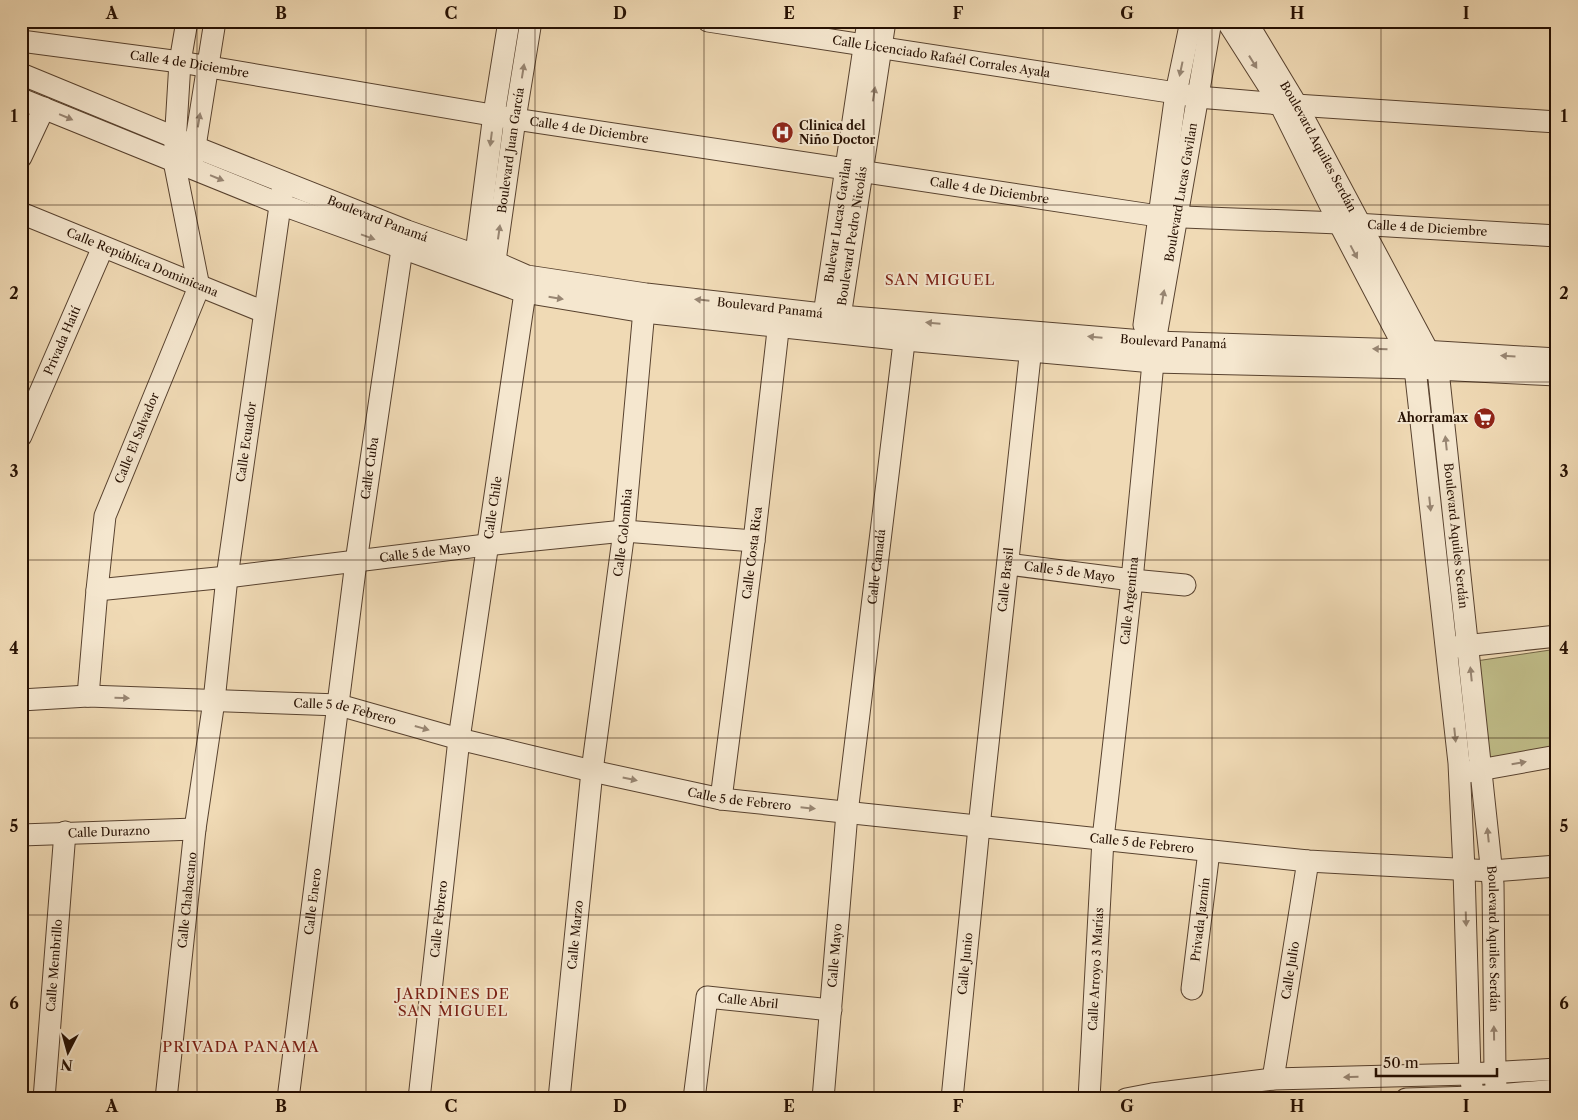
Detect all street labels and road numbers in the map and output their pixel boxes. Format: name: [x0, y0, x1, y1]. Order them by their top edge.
street label: Calle Licenciado Rafaél Corrales Ayala: [831, 32, 1052, 81]
street label: Calle 4 de Diciembre: [129, 47, 250, 81]
street label: Boulevard Aquiles Serdán: [1277, 78, 1360, 215]
street label: Boulevard Juan García: [494, 86, 527, 214]
street label: Calle 4 de Diciembre: [528, 113, 650, 146]
street label: Boulevard Lucas Gavilan: [1161, 121, 1200, 263]
street label: Bulevar Lucas Gavilan: [821, 156, 854, 284]
street label: Boulevard Pedro Nicolás: [834, 165, 870, 307]
street label: Calle 4 de Diciembre: [929, 174, 1050, 207]
street label: Boulevard Panamá: [325, 192, 431, 245]
street label: Calle 4 de Diciembre: [1367, 217, 1488, 239]
street label: Calle República Dominicana: [64, 224, 221, 300]
street label: Boulevard Panamá: [716, 294, 824, 321]
street label: Privada Haití: [40, 303, 84, 377]
street label: Boulevard Panamá: [1120, 331, 1228, 351]
street label: Calle El Salvador: [111, 390, 162, 486]
street label: Calle Ecuador: [233, 401, 259, 483]
street label: Calle Cuba: [357, 435, 381, 500]
street label: Boulevard Aquiles Serdán: [1441, 462, 1472, 610]
street label: Calle Chile: [481, 475, 505, 540]
street label: Calle Colombia: [610, 487, 635, 578]
street label: Calle Costa Rica: [739, 505, 765, 600]
street label: Calle Canadá: [864, 528, 888, 605]
street label: Calle 5 de Mayo: [378, 539, 471, 565]
street label: Calle Brasil: [994, 546, 1016, 613]
street label: Calle Argentina: [1117, 555, 1141, 646]
street label: Calle 5 de Mayo: [1023, 558, 1116, 585]
street label: Calle 5 de Febrero: [293, 695, 398, 728]
street label: Calle 5 de Febrero: [686, 784, 792, 813]
street label: Calle Durazno: [68, 823, 150, 840]
street label: Calle 5 de Febrero: [1089, 830, 1195, 856]
street label: Calle Chabacano: [174, 851, 199, 949]
street label: Boulevard Aquiles Serdán: [1484, 865, 1502, 1012]
street label: Calle Enero: [301, 867, 324, 936]
street label: Privada Jazmín: [1187, 876, 1213, 962]
street label: Calle Febrero: [427, 880, 450, 959]
street label: Calle Marzo: [564, 899, 586, 970]
street label: Calle Arroyo 3 Marías: [1085, 907, 1106, 1031]
street label: Calle Membrillo: [43, 918, 65, 1012]
street label: Calle Mayo: [824, 923, 845, 988]
street label: Calle Junio: [954, 932, 976, 996]
street label: Calle Julio: [1278, 940, 1302, 1001]
street label: Calle Abril: [717, 990, 779, 1011]

